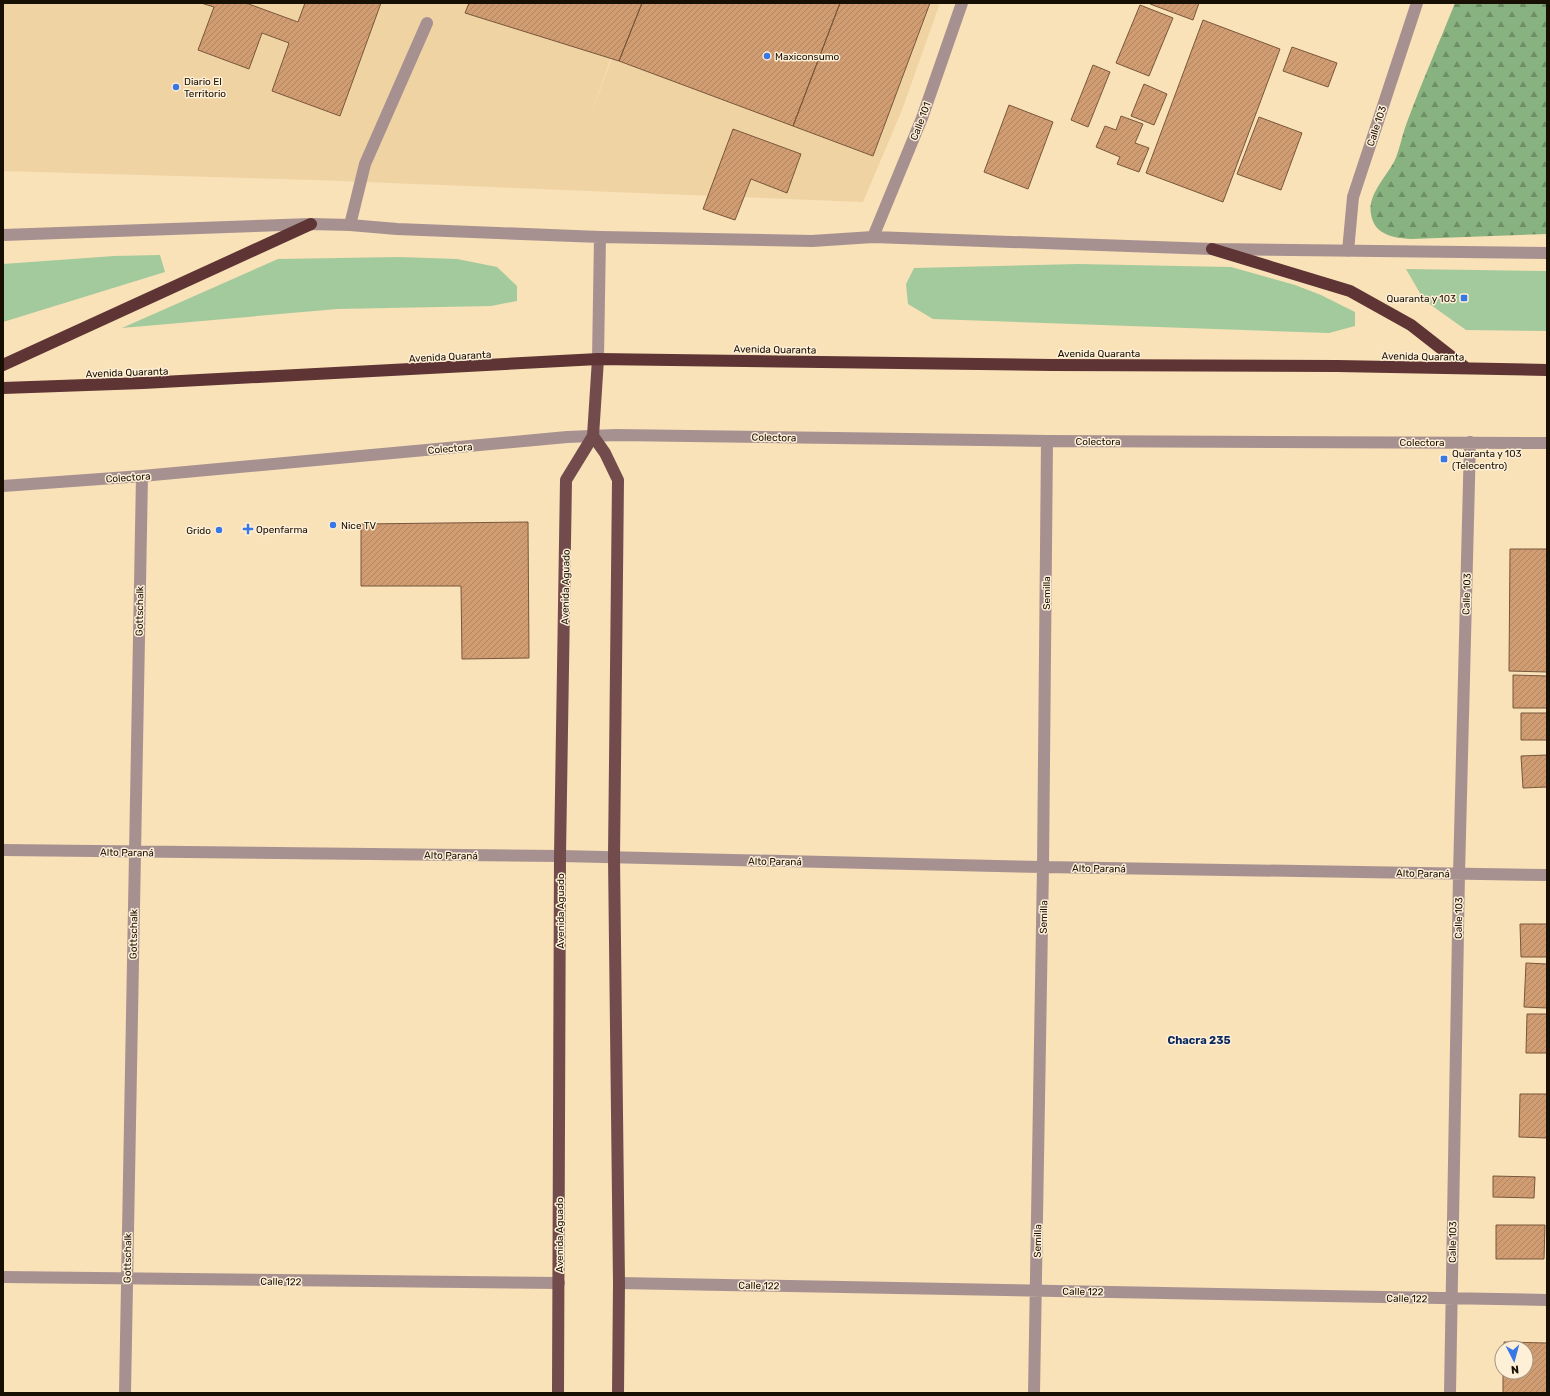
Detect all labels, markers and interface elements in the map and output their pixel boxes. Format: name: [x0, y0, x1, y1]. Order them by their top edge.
marker: Maxiconsumo: [762, 51, 772, 61]
place label: Maxiconsumo: [775, 51, 840, 63]
place label: Diario El Territorio: [184, 76, 226, 100]
marker: Diario El Territorio: [171, 82, 181, 92]
street label: Calle 101: [908, 101, 934, 142]
street label: Calle 103: [1365, 105, 1389, 148]
place label: Quaranta y 103: [1387, 293, 1456, 305]
marker: Quaranta y 103: [1459, 293, 1469, 303]
street label: Avenida Quaranta: [734, 343, 816, 357]
street label: Avenida Quaranta: [1058, 348, 1140, 360]
street label: Avenida Quaranta: [408, 349, 492, 365]
street label: Avenida Quaranta: [1382, 350, 1464, 364]
street label: Avenida Quaranta: [85, 366, 169, 380]
street label: Colectora: [751, 432, 797, 444]
street label: Colectora: [1076, 436, 1120, 448]
street label: Colectora: [1400, 437, 1444, 449]
street label: Colectora: [427, 441, 473, 457]
place label: Quaranta y 103 (Telecentro): [1452, 448, 1522, 472]
marker: Quaranta y 103 (Telecentro): [1439, 454, 1449, 464]
street label: Colectora: [105, 470, 151, 486]
marker: Nice TV: [328, 520, 338, 530]
place label: Nice TV: [341, 520, 376, 532]
marker: Openfarma: [243, 524, 253, 534]
place label: Openfarma: [256, 524, 308, 536]
place label: Grido: [186, 525, 211, 537]
marker: Grido: [214, 525, 224, 535]
street label: Avenida Aguado: [559, 549, 573, 625]
street label: Calle 103: [1460, 573, 1474, 615]
street label: Semilla: [1041, 576, 1053, 610]
street label: Gottschalk: [134, 585, 146, 636]
street label: Alto Paraná: [100, 847, 154, 859]
street label: Alto Paraná: [424, 850, 478, 862]
street label: Alto Paraná: [748, 856, 802, 868]
street label: Alto Paraná: [1072, 863, 1126, 875]
street label: Alto Paraná: [1396, 868, 1450, 880]
street label: Avenida Aguado: [555, 873, 567, 949]
street label: Calle 103: [1453, 897, 1465, 939]
street label: Semilla: [1038, 900, 1050, 934]
street label: Gottschalk: [128, 908, 140, 959]
district label: Chacra 235: [1167, 1034, 1231, 1047]
street label: Avenida Aguado: [554, 1197, 566, 1273]
street label: Calle 103: [1447, 1221, 1459, 1263]
street label: Semilla: [1032, 1224, 1044, 1258]
street label: Gottschalk: [122, 1232, 134, 1283]
street label: Calle 122: [260, 1276, 302, 1288]
street label: Calle 122: [738, 1280, 780, 1292]
street label: Calle 122: [1062, 1286, 1104, 1298]
street label: Calle 122: [1386, 1293, 1428, 1305]
north arrow: [1494, 1340, 1534, 1380]
text: N: [1510, 1363, 1520, 1376]

